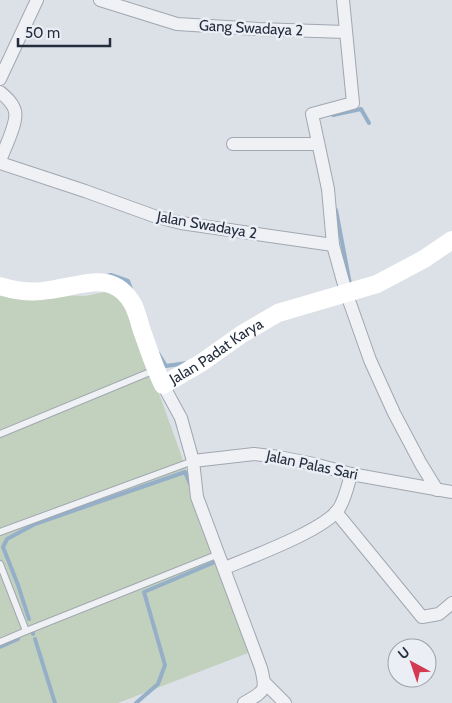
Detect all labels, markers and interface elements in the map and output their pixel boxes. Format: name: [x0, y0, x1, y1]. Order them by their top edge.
scale bar: [18, 15, 110, 47]
street label: Gang Swadaya 2: [198, 16, 304, 40]
text: 50 m: [25, 24, 60, 42]
street label: Jalan Swadaya 2: [155, 207, 258, 243]
street label: Jalan Padat Karya: [165, 314, 267, 389]
street label: Jalan Palas Sari: [264, 446, 359, 483]
north arrow: [387, 638, 437, 688]
text: U: [394, 643, 413, 663]

